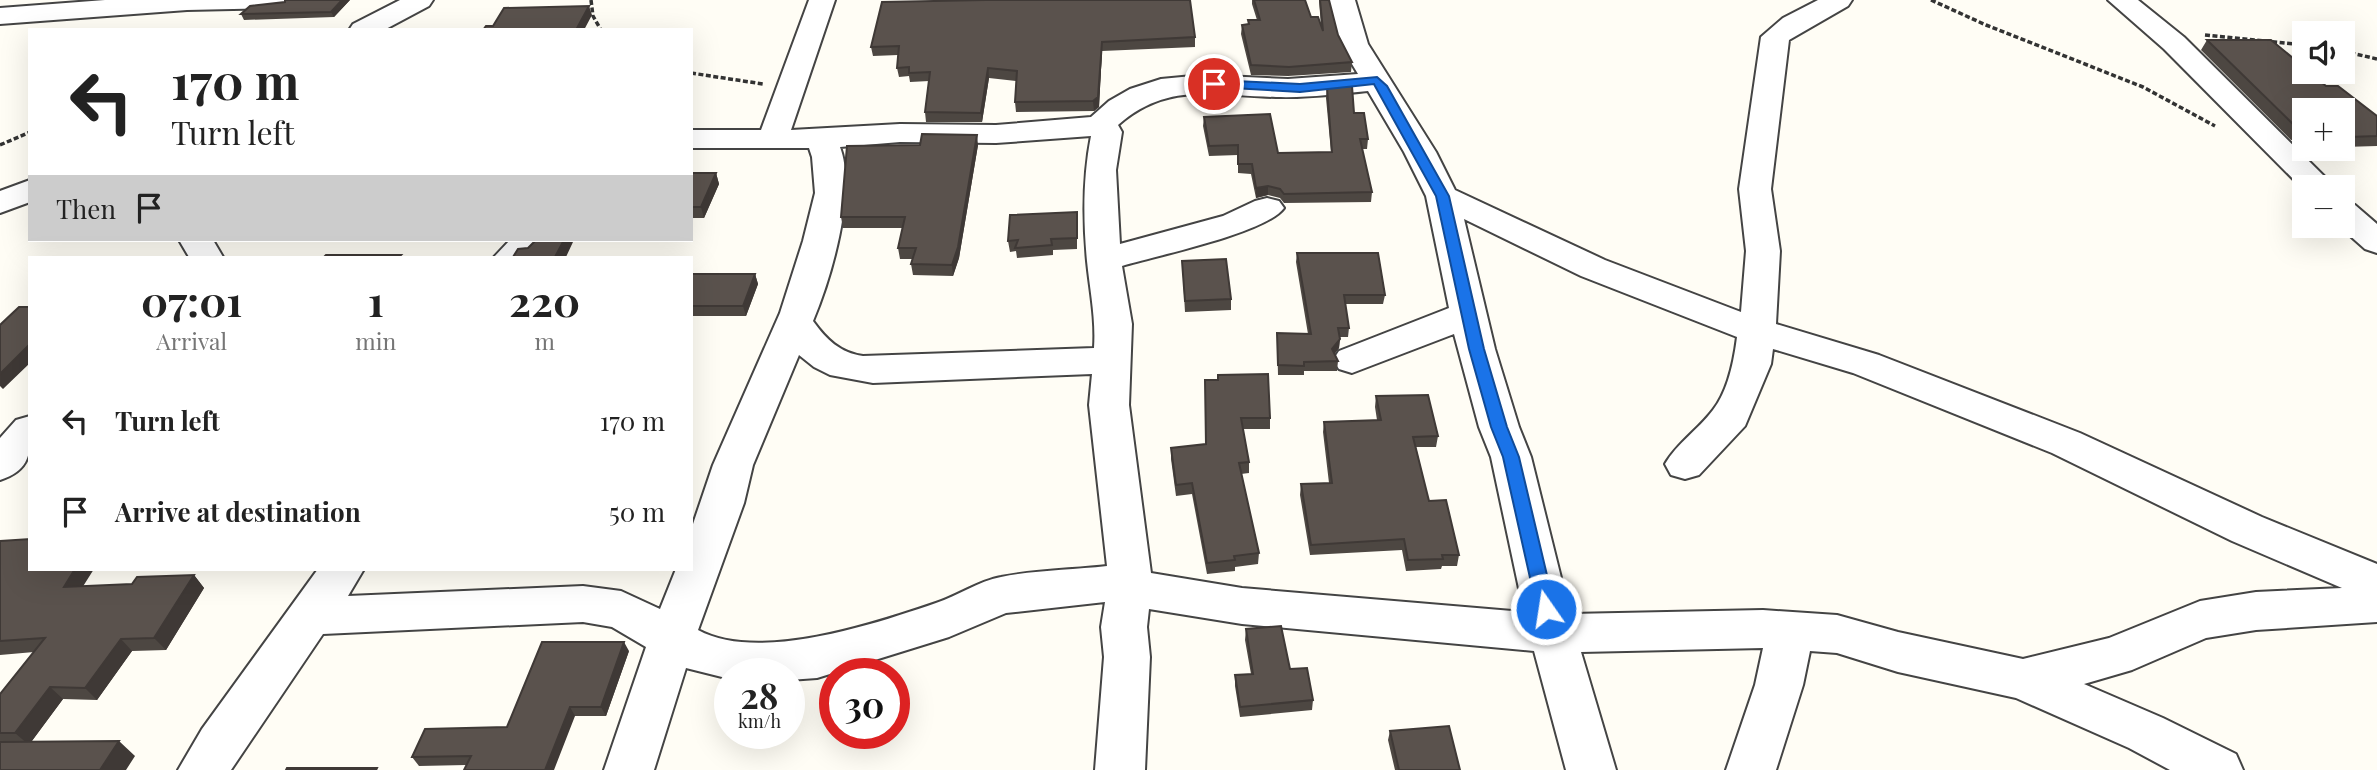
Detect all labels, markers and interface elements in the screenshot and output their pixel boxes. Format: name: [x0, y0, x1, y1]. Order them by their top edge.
map controls: [2292, 21, 2355, 238]
button: sound: [2292, 21, 2355, 84]
text: 170 m: [171, 47, 299, 112]
pin: [1184, 54, 1244, 114]
icon: left: [56, 56, 147, 147]
icon: arrive: [1195, 65, 1233, 103]
button: +: [2292, 98, 2355, 161]
text: Turn left: [171, 110, 295, 153]
button: −: [2292, 175, 2355, 238]
icon: arrive: [130, 189, 168, 227]
text: Then: [56, 191, 116, 226]
text: 07:01: [141, 272, 242, 328]
text: 1: [368, 272, 384, 328]
text: 220: [509, 272, 580, 328]
text: Arrival: [156, 325, 227, 356]
text: min: [355, 325, 396, 356]
text: m: [534, 325, 555, 356]
icon: left: [56, 402, 94, 440]
text: Turn left: [115, 403, 220, 438]
text: 170 m: [600, 403, 665, 438]
icon: arrive: [56, 493, 94, 531]
text: Arrive at destination: [115, 494, 361, 529]
text: 50 m: [609, 494, 665, 529]
position arrow: [1509, 572, 1583, 646]
speed limit sign: 30: [819, 658, 910, 749]
text: 28: [741, 671, 778, 718]
text: km/h: [738, 709, 781, 733]

